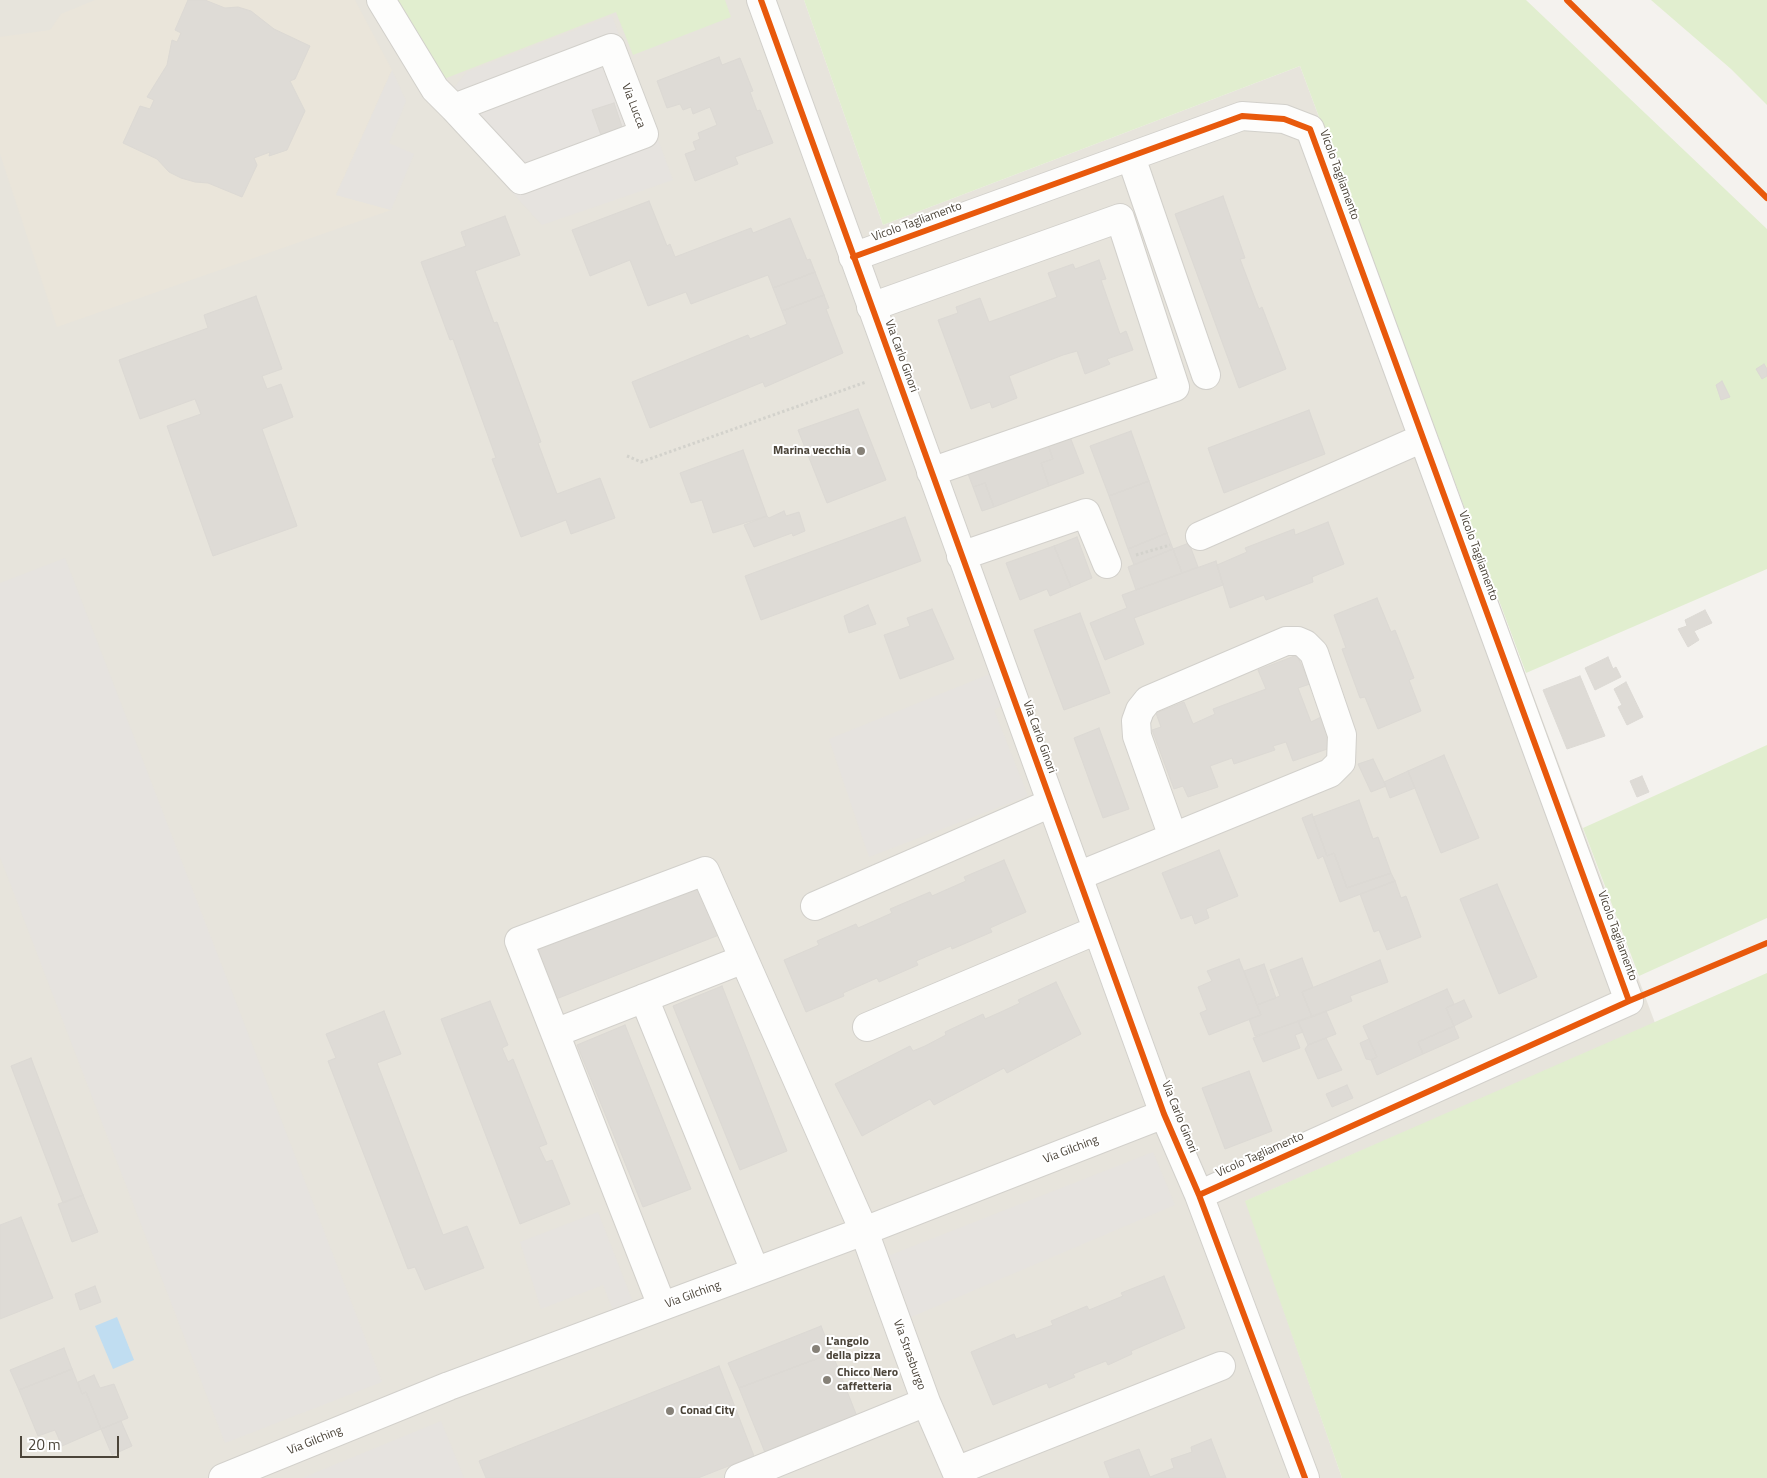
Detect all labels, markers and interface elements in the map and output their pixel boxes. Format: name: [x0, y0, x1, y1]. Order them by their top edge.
street label: Via Lucca: [618, 82, 648, 130]
street label: Vicolo Tagliamento: [1316, 128, 1362, 222]
street label: Vicolo Tagliamento: [870, 199, 964, 245]
street label: Via Carlo Ginori: [881, 318, 921, 394]
place label: Marina vecchia: [773, 444, 851, 458]
marker: Marina vecchia: [855, 445, 867, 457]
street label: Vicolo Tagliamento: [1455, 509, 1501, 603]
street label: Via Carlo Ginori: [1019, 699, 1059, 775]
street label: Vicolo Tagliamento: [1594, 889, 1640, 983]
street label: Via Carlo Ginori: [1158, 1079, 1200, 1155]
street label: Vicolo Tagliamento: [1214, 1129, 1306, 1181]
street label: Via Gilching: [1041, 1133, 1101, 1167]
street label: Via Gilching: [663, 1278, 723, 1312]
street label: Via Strasburgo: [890, 1318, 928, 1392]
place label: L'angolo della pizza: [826, 1335, 881, 1363]
marker: L'angolo della pizza: [810, 1343, 822, 1355]
place label: Chicco Nero caffetteria: [837, 1366, 898, 1394]
marker: Chicco Nero caffetteria: [821, 1374, 833, 1386]
place label: Conad City: [680, 1404, 735, 1418]
marker: Conad City: [664, 1405, 676, 1417]
street label: Via Gilching: [285, 1423, 345, 1459]
scale bar: [22, 1426, 121, 1458]
text: 20 m: [28, 1433, 61, 1456]

